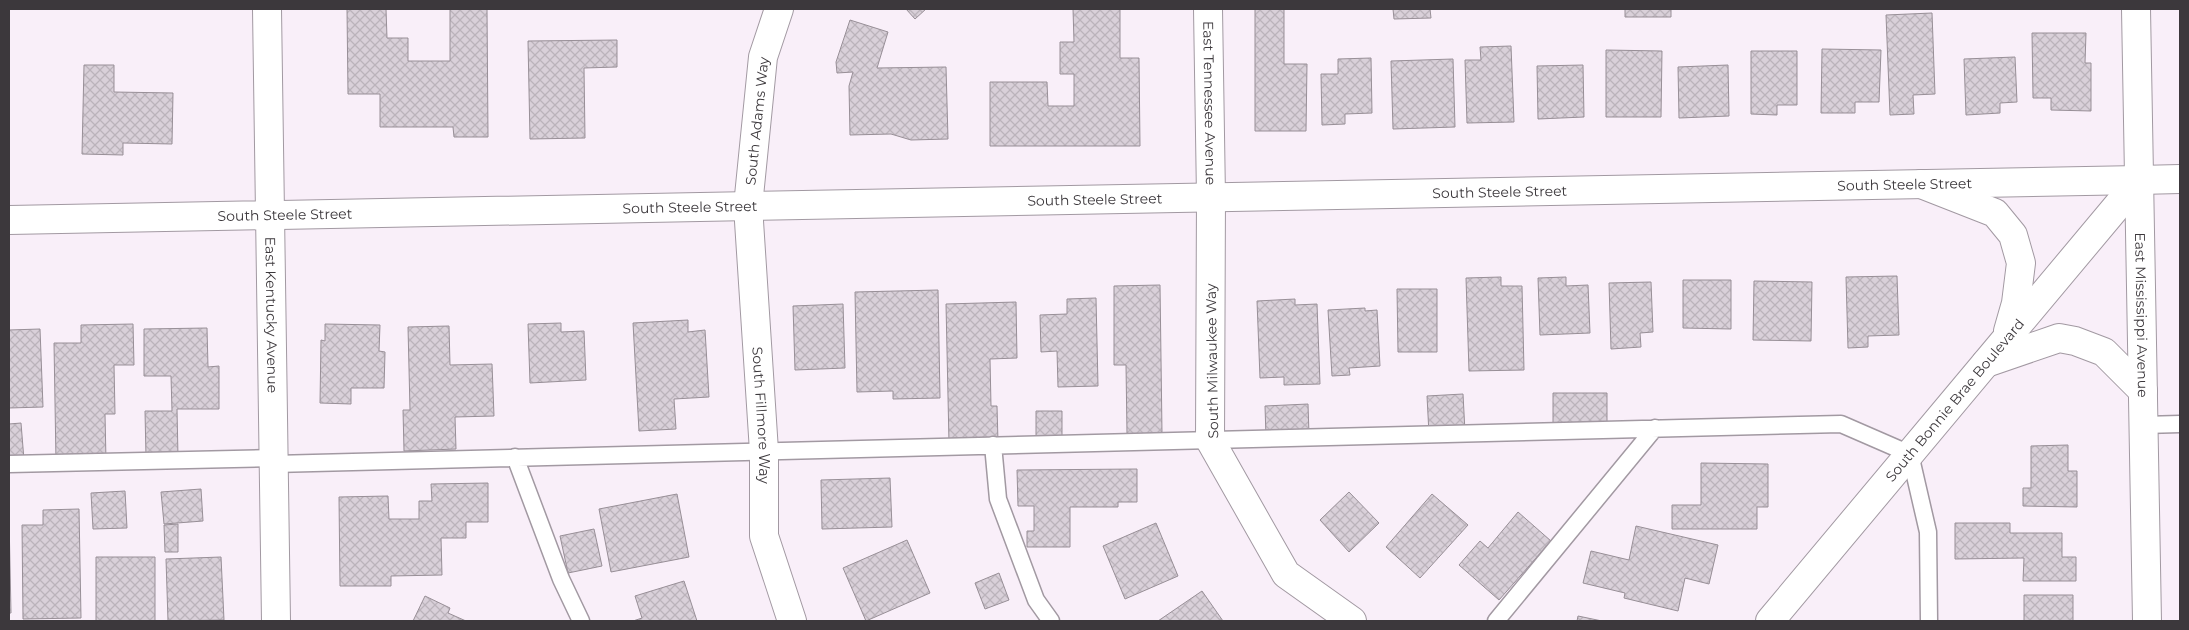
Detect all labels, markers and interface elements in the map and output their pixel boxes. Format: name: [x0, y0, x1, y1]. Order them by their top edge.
street label: East Tennessee Avenue: [1199, 21, 1220, 185]
street label: South Adams Way: [741, 55, 773, 186]
street label: South Steele Street: [1837, 174, 1973, 195]
street label: South Steele Street: [1432, 182, 1568, 202]
street label: South Steele Street: [1027, 189, 1163, 210]
street label: South Steele Street: [622, 197, 758, 217]
street label: South Steele Street: [217, 205, 353, 225]
street label: East Mississippi Avenue: [2131, 232, 2152, 398]
street label: East Kentucky Avenue: [261, 237, 282, 393]
street label: South Milwaukee Way: [1202, 283, 1222, 439]
street label: South Bonnie Brae Boulevard: [1881, 315, 2028, 485]
street label: South Fillmore Way: [748, 346, 773, 484]

